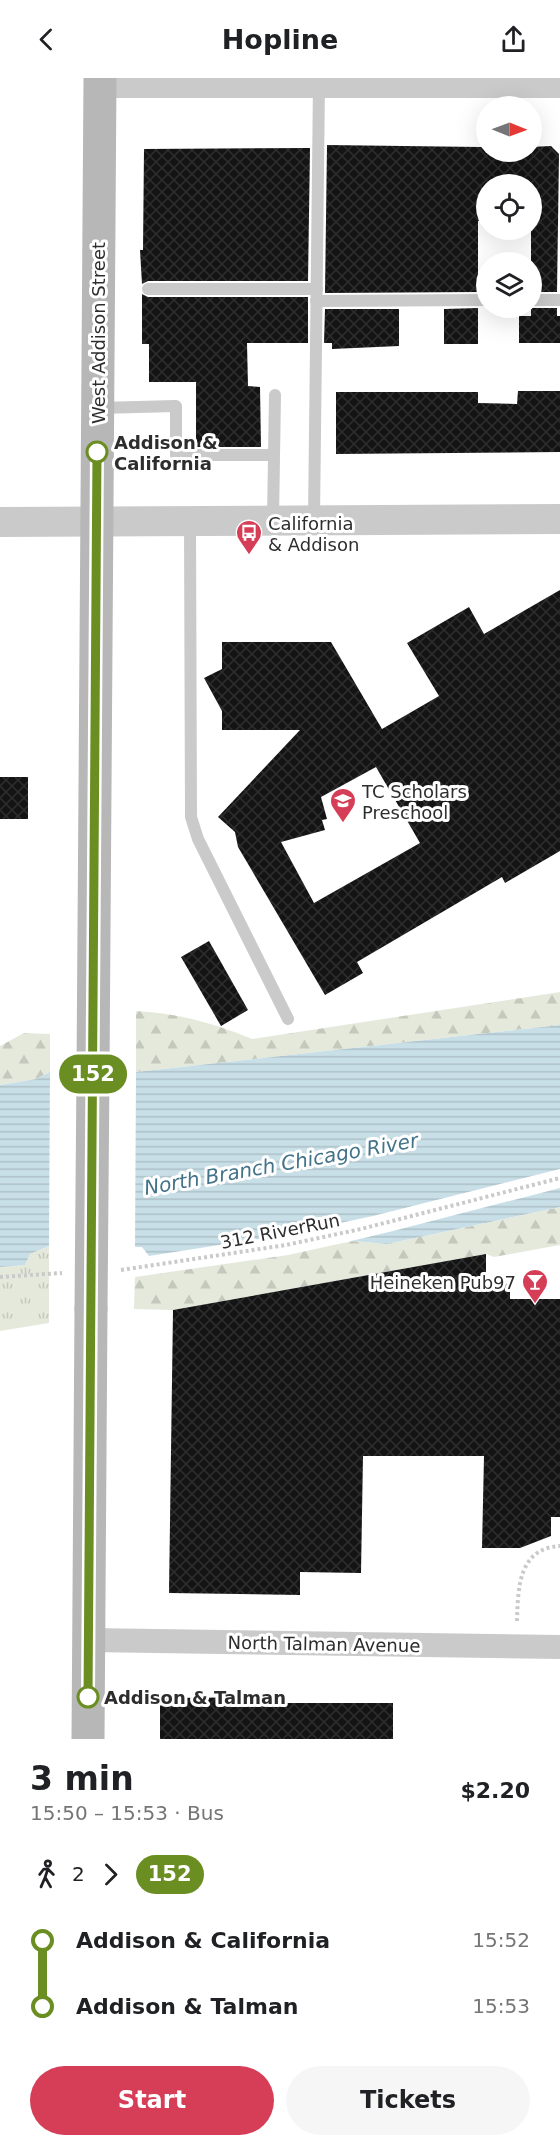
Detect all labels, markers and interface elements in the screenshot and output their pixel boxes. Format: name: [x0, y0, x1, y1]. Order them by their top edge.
icon: back: [30, 23, 63, 56]
icon: share: [497, 23, 530, 56]
text: Hopline: [222, 24, 338, 55]
north arrow: [476, 96, 542, 162]
map controls: [476, 96, 542, 318]
button: locate: [476, 174, 542, 240]
street label: West Addison Street: [88, 242, 109, 424]
button: layers: [476, 252, 542, 318]
place label: Addison & California: [114, 432, 218, 474]
marker: Addison & California: [86, 441, 108, 463]
place label: California & Addison: [268, 513, 359, 555]
bus stop icon: California & Addison: [234, 518, 264, 556]
place label: TC Scholars Preschool: [361, 781, 467, 823]
school or university icon: TC Scholars Preschool: [328, 786, 358, 824]
line badge: 152: [58, 1054, 128, 1094]
text: 152: [71, 1062, 115, 1086]
water label: North Branch Chicago River: [142, 1128, 422, 1200]
street label: 312 RiverRun: [218, 1209, 342, 1253]
bar icon: Heineken Pub97: [520, 1267, 550, 1305]
place label: Heineken Pub97: [370, 1272, 516, 1293]
street label: North Talman Avenue: [227, 1632, 421, 1656]
marker: Addison & Talman: [77, 1686, 99, 1708]
place label: Addison & Talman: [104, 1687, 286, 1708]
text: 3 min: [30, 1759, 134, 1798]
text: $2.20: [460, 1778, 530, 1803]
text: 15:50 – 15:53 · Bus: [30, 1801, 224, 1825]
icon: walk: [30, 1858, 63, 1891]
icon: forward: [94, 1858, 127, 1891]
text: 2: [72, 1862, 85, 1886]
text: 152: [148, 1862, 192, 1886]
text: Addison & California: [76, 1928, 330, 1953]
text: 15:52: [472, 1928, 530, 1952]
text: Addison & Talman: [76, 1994, 298, 2019]
text: 15:53: [472, 1994, 530, 2018]
button: Start: [30, 2066, 274, 2135]
button: Tickets: [286, 2066, 530, 2135]

